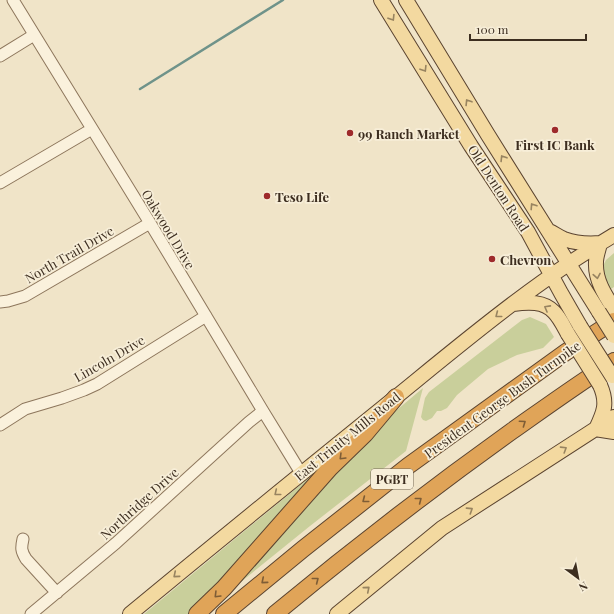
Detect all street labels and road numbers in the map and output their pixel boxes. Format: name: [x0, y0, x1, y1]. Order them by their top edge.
street label: Old Denton Road: [465, 141, 534, 235]
street label: Oakwood Drive: [139, 186, 200, 272]
street label: North Trail Drive: [21, 221, 117, 286]
street label: Lincoln Drive: [71, 331, 148, 385]
street label: President George Bush Turnpike: [421, 336, 584, 461]
street label: East Trinity Mills Road: [290, 388, 404, 484]
street label: Northridge Drive: [96, 463, 182, 543]
road number: PGBT: [371, 469, 413, 489]

